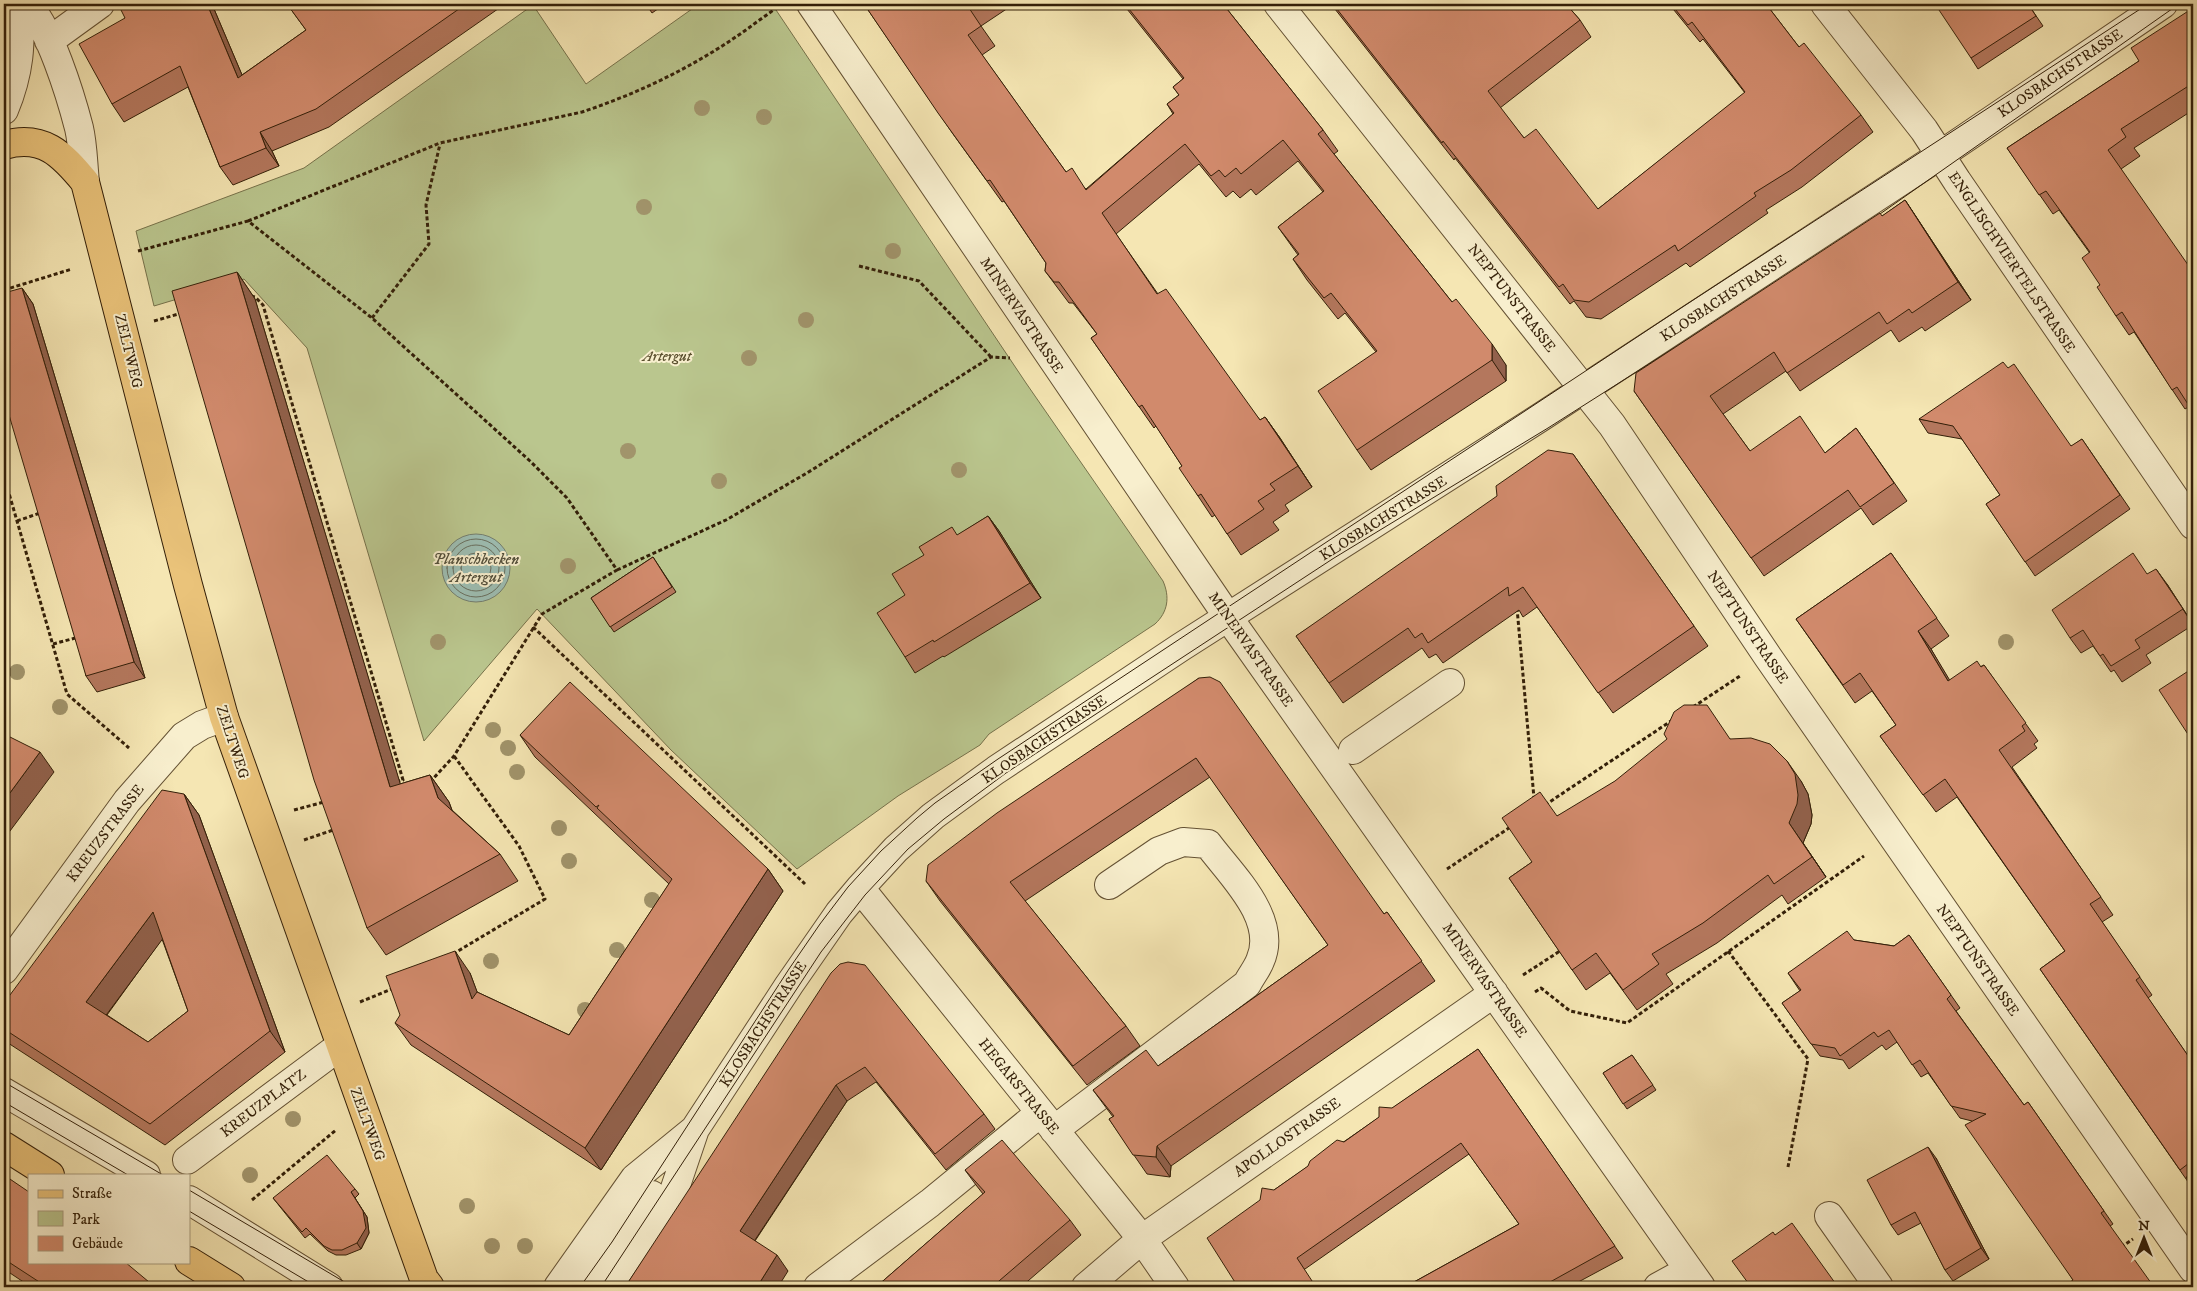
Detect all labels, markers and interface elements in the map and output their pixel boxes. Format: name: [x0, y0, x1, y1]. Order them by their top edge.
street label: KLOSBACHSTRASSE: [1994, 24, 2127, 122]
street label: ENGLISCHVIERTELSTRASSE: [1944, 168, 2080, 357]
street label: NEPTUNSTRASSE: [1463, 240, 1560, 357]
street label: KLOSBACHSTRASSE: [1657, 250, 1790, 346]
street label: MINERVASTRASSE: [976, 254, 1068, 377]
street label: ZELTWEG: [110, 312, 147, 391]
park label: Artergut: [641, 347, 693, 366]
street label: KLOSBACHSTRASSE: [1316, 471, 1451, 565]
water label: Planschbecken Artergut: [433, 549, 519, 587]
street label: NEPTUNSTRASSE: [1703, 567, 1793, 688]
street label: MINERVASTRASSE: [1204, 588, 1298, 711]
street label: KLOSBACHSTRASSE: [978, 690, 1111, 788]
street label: ZELTWEG: [212, 703, 254, 782]
street label: KREUZSTRASSE: [62, 780, 149, 886]
street label: NEPTUNSTRASSE: [1932, 901, 2024, 1020]
street label: MINERVASTRASSE: [1438, 919, 1532, 1042]
street label: KLOSBACHSTRASSE: [716, 957, 811, 1091]
street label: HEGARSTRASSE: [974, 1034, 1063, 1139]
street label: KREUZPLATZ: [217, 1065, 310, 1142]
street label: ZELTWEG: [346, 1085, 390, 1164]
street label: APOLLOSTRASSE: [1230, 1093, 1345, 1181]
legend: [28, 1174, 190, 1264]
text: Straße: [72, 1184, 112, 1203]
text: Park: [72, 1210, 101, 1229]
north arrow: [2120, 1214, 2170, 1264]
text: N: [2138, 1217, 2150, 1235]
text: Gebäude: [72, 1234, 123, 1253]

